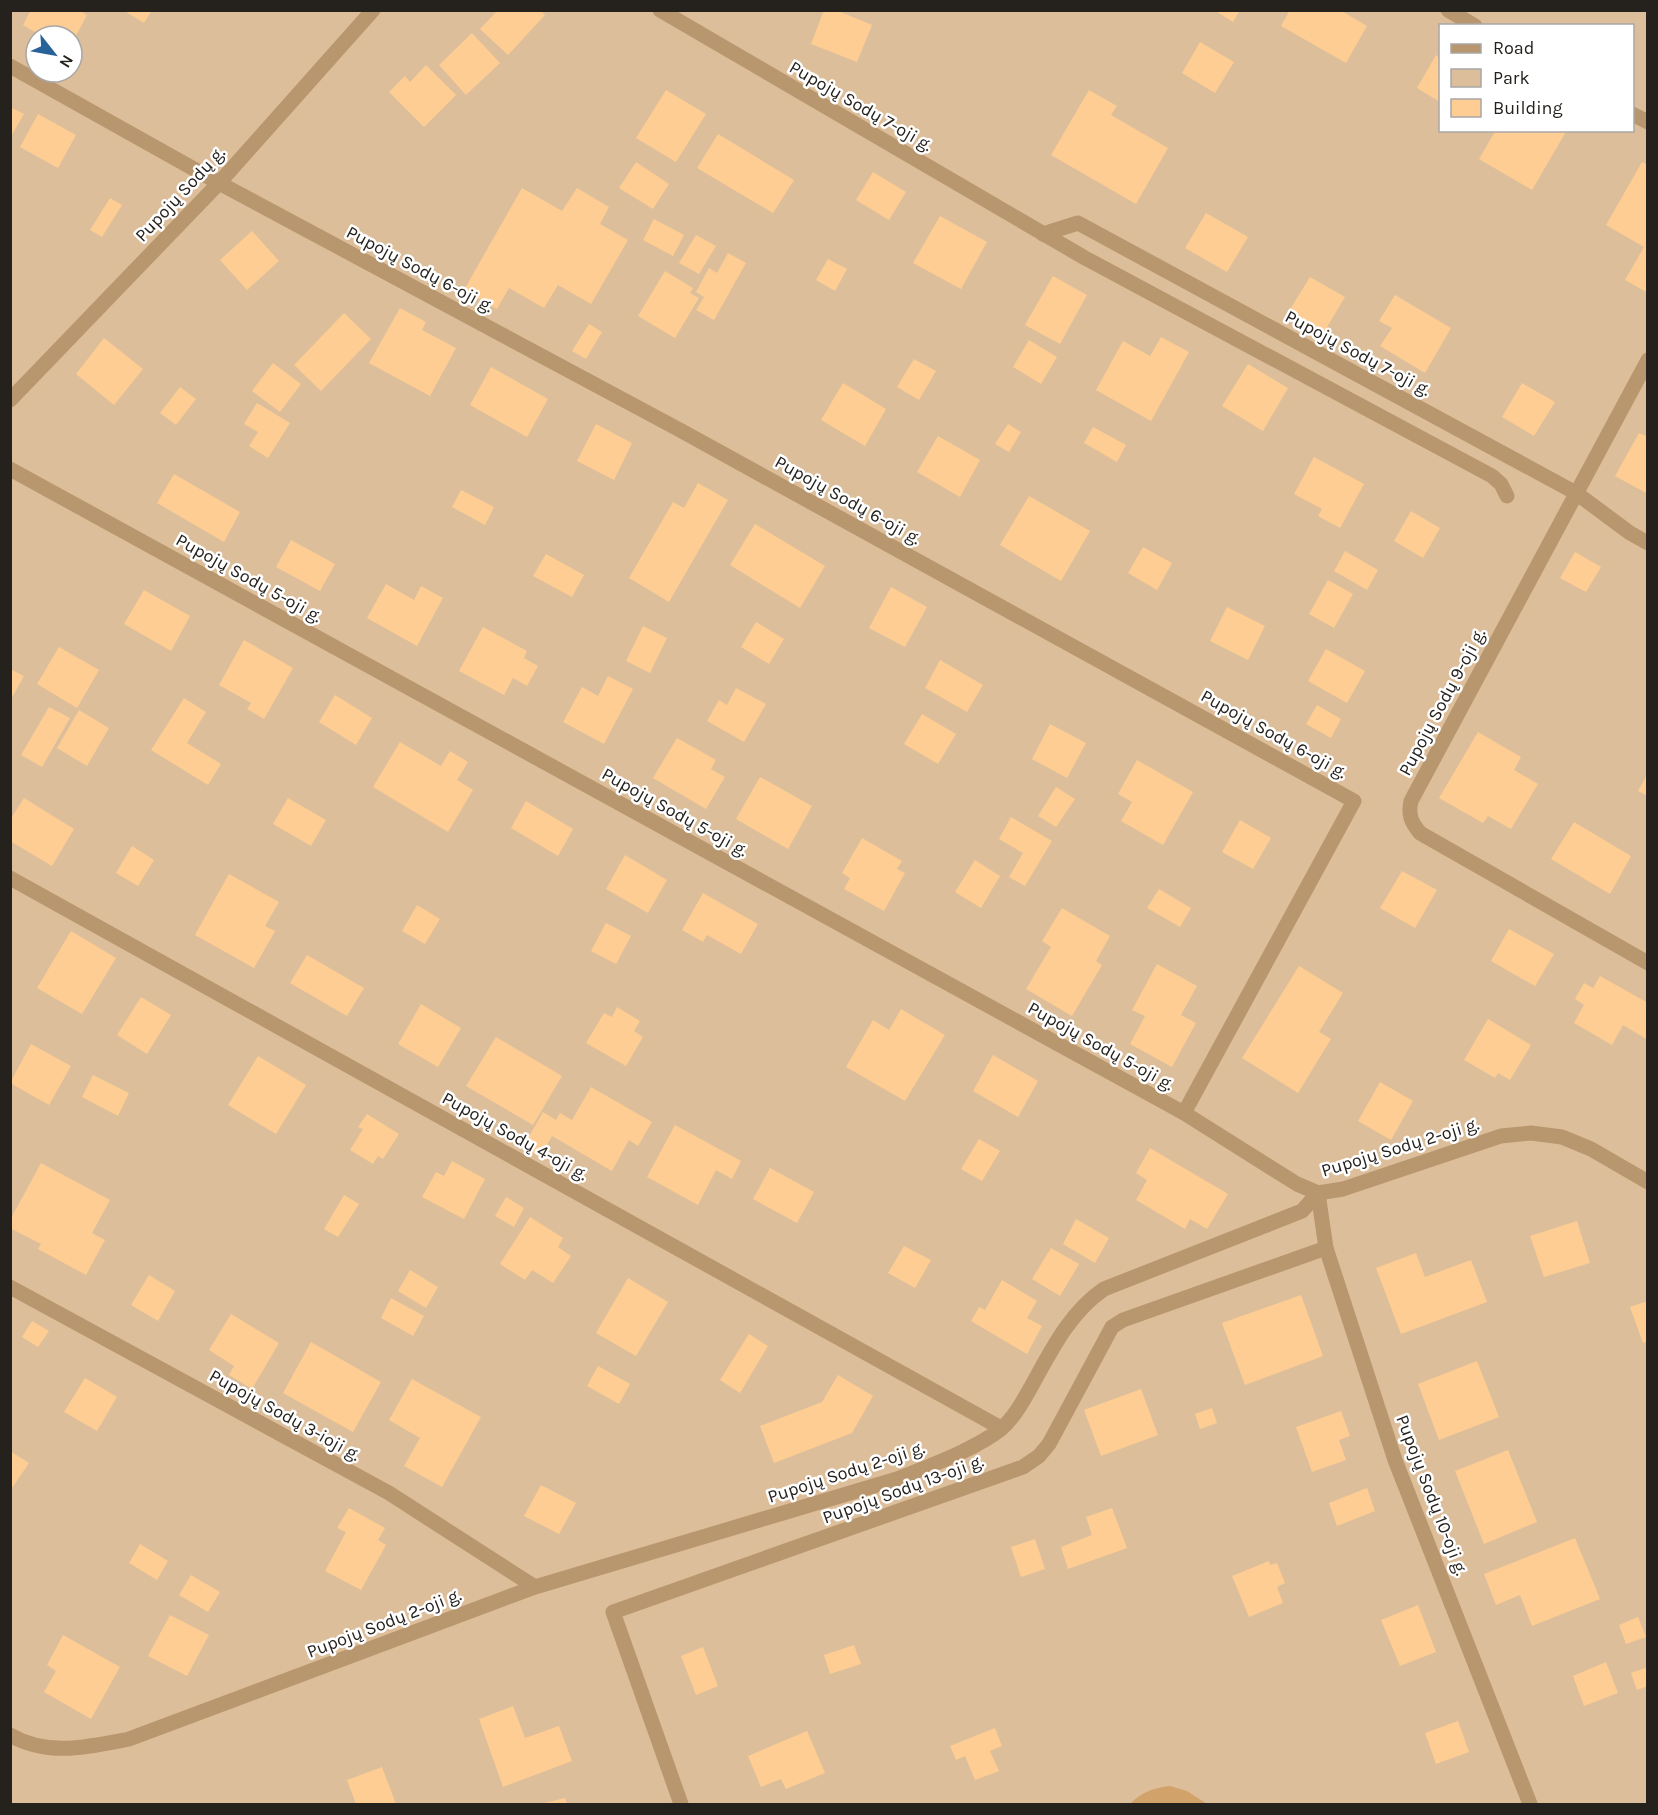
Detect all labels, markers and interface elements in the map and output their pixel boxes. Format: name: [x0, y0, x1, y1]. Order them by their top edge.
north arrow: [24, 24, 84, 84]
legend: [1439, 24, 1634, 132]
text: Road: [1493, 37, 1534, 59]
text: N: [55, 52, 78, 71]
street label: Pupojų Sodų 7-oji g.: [785, 56, 937, 156]
text: Park: [1493, 67, 1530, 89]
text: Building: [1493, 97, 1563, 119]
street label: Pupojų Sodų g.: [130, 142, 230, 246]
street label: Pupojų Sodų 6-oji g.: [343, 221, 497, 317]
street label: Pupojų Sodų 7-oji g.: [1281, 305, 1435, 401]
street label: Pupojų Sodų 6-oji g.: [771, 451, 925, 549]
street label: Pupojų Sodų 5-oji g.: [172, 529, 326, 627]
street label: Pupojų Sodų 9-oji g.: [1394, 625, 1490, 779]
street label: Pupojų Sodų 6-oji g.: [1197, 685, 1351, 783]
street label: Pupojų Sodų 5-oji g.: [598, 763, 752, 861]
street label: Pupojų Sodų 5-oji g.: [1024, 997, 1178, 1095]
street label: Pupojų Sodų 4-oji g.: [438, 1087, 592, 1185]
street label: Pupojų Sodų 2-oji g.: [1318, 1113, 1482, 1181]
street label: Pupojų Sodų 3-ioji g.: [206, 1364, 364, 1466]
street label: Pupojų Sodų 10-oji g.: [1391, 1412, 1473, 1578]
street label: Pupojų Sodų 2-oji g.: [765, 1436, 927, 1508]
street label: Pupojų Sodų 13-oji g.: [819, 1450, 987, 1528]
street label: Pupojų Sodų 2-oji g.: [304, 1583, 464, 1663]

